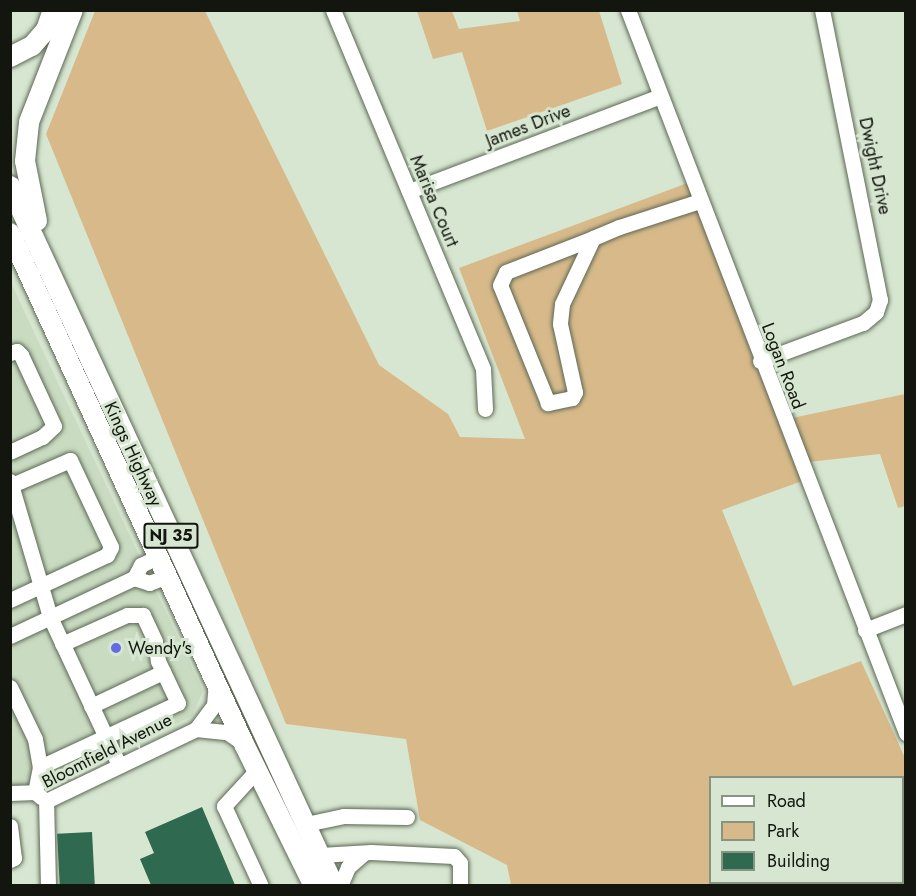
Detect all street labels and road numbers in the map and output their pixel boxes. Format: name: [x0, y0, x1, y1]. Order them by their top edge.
street label: James Drive: [483, 100, 573, 152]
street label: Dwight Drive: [854, 115, 896, 217]
street label: Marisa Court: [405, 152, 463, 250]
street label: Logan Road: [757, 320, 809, 412]
street label: Kings Highway: [99, 398, 167, 510]
road number: NJ 35: [142, 523, 200, 549]
street label: Bloomfield Avenue: [38, 709, 176, 793]

